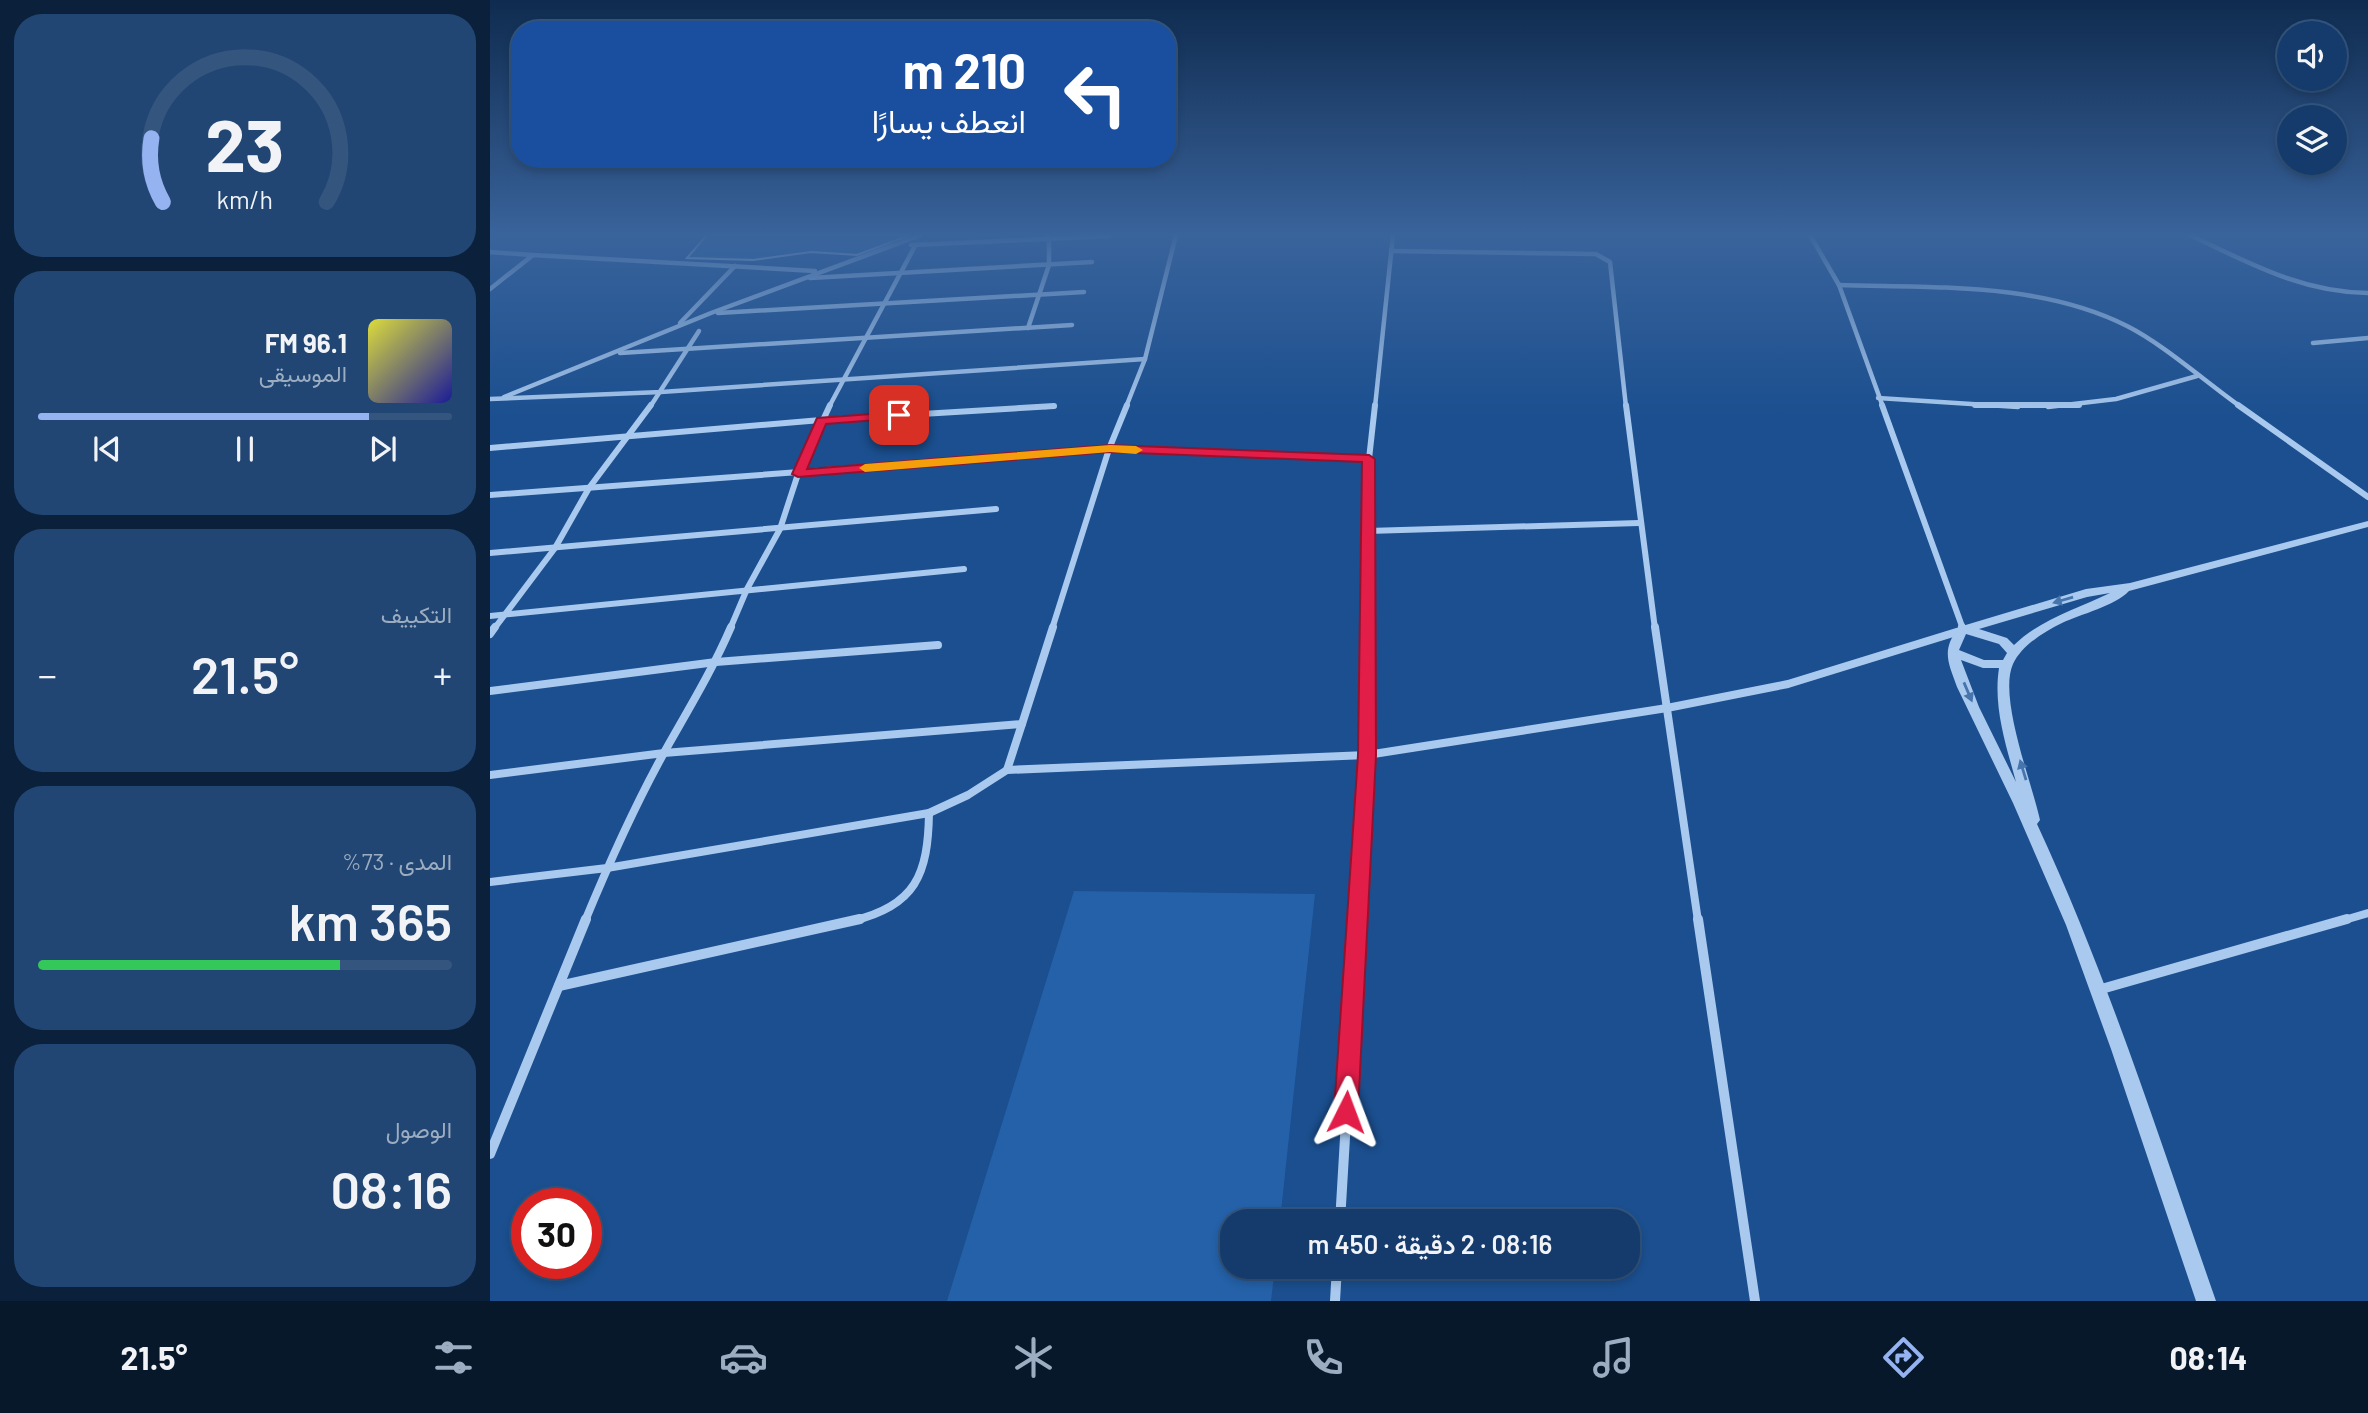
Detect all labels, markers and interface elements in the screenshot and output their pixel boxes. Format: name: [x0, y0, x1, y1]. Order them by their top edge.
map controls: [2277, 21, 2347, 175]
button: sound: [2277, 21, 2347, 91]
text: 210 m: [903, 40, 1026, 99]
icon: left: [1050, 49, 1141, 140]
text: 23: [205, 99, 285, 187]
text: انعطف يسارًا: [872, 101, 1026, 139]
button: layers: [2277, 105, 2347, 175]
text: km/h: [217, 184, 273, 214]
text: 96.1 FM: [265, 327, 347, 358]
text: الموسيقى: [259, 359, 347, 387]
pin: [869, 385, 929, 445]
icon: arrive: [880, 396, 918, 434]
icon: previous: [88, 430, 126, 468]
icon: pause: [226, 430, 264, 468]
icon: next: [364, 430, 402, 468]
one-way arrow: [2052, 595, 2073, 605]
text: التكييف: [381, 600, 452, 628]
text: 21.5°: [191, 642, 299, 704]
text: −: [38, 651, 57, 697]
text: +: [433, 651, 452, 697]
one-way arrow: [1962, 682, 1973, 703]
one-way arrow: [2017, 760, 2027, 781]
text: المدى · 73%: [342, 847, 452, 875]
text: 365 km: [289, 889, 452, 951]
position arrow: [1309, 1075, 1383, 1149]
text: الوصول: [386, 1115, 452, 1143]
text: 08:16: [330, 1157, 452, 1219]
speed limit sign: 30: [511, 1188, 602, 1279]
text: 08:16 · 2 دقيقة · 450 m: [1308, 1228, 1552, 1259]
icon: filters: [429, 1333, 478, 1382]
icon: car: [719, 1333, 768, 1382]
icon: climate: [1009, 1333, 1058, 1382]
icon: phone: [1299, 1333, 1348, 1382]
icon: music: [1589, 1333, 1638, 1382]
icon: directions: [1879, 1333, 1928, 1382]
text: 21.5°: [121, 1338, 188, 1376]
text: 08:14: [2170, 1338, 2247, 1376]

